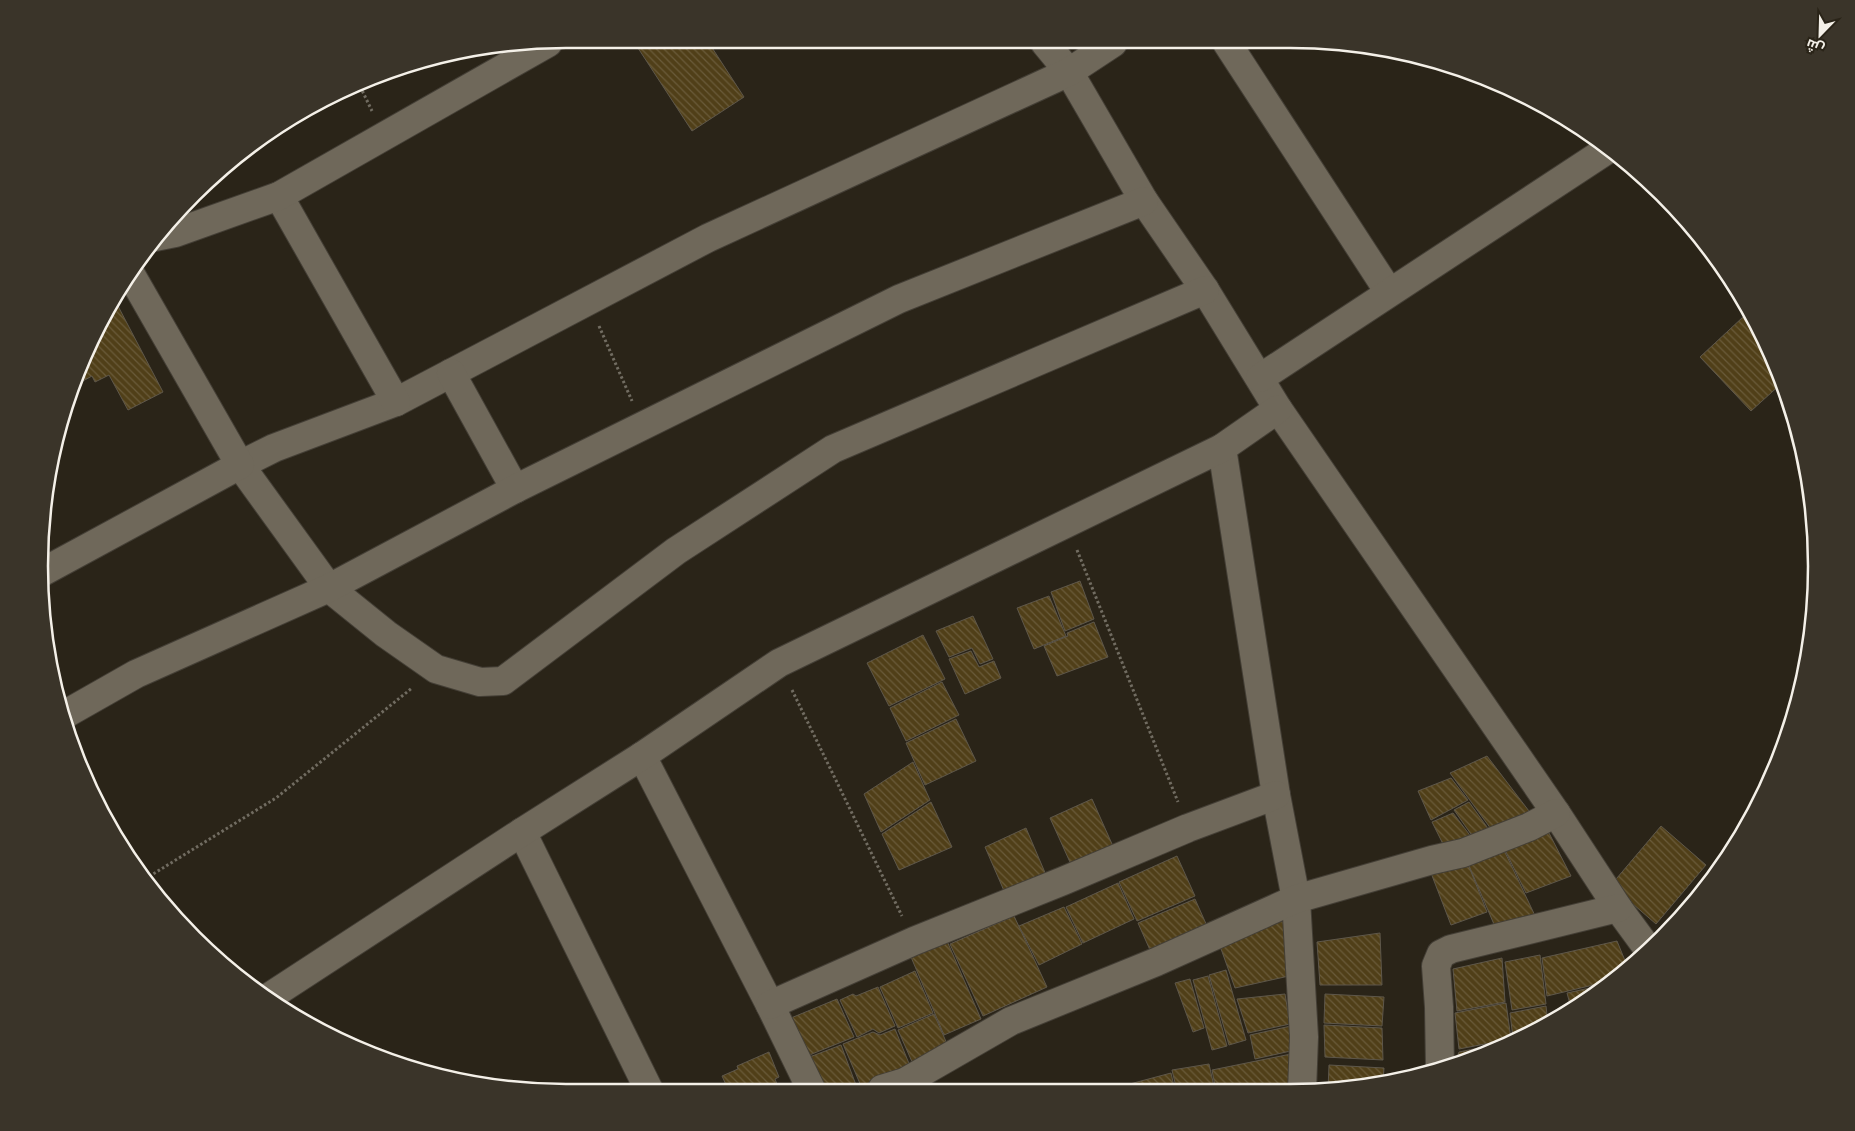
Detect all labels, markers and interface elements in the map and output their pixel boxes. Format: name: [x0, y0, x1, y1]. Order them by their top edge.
north arrow: [1795, 10, 1845, 60]
text: ش: [1803, 35, 1827, 59]

